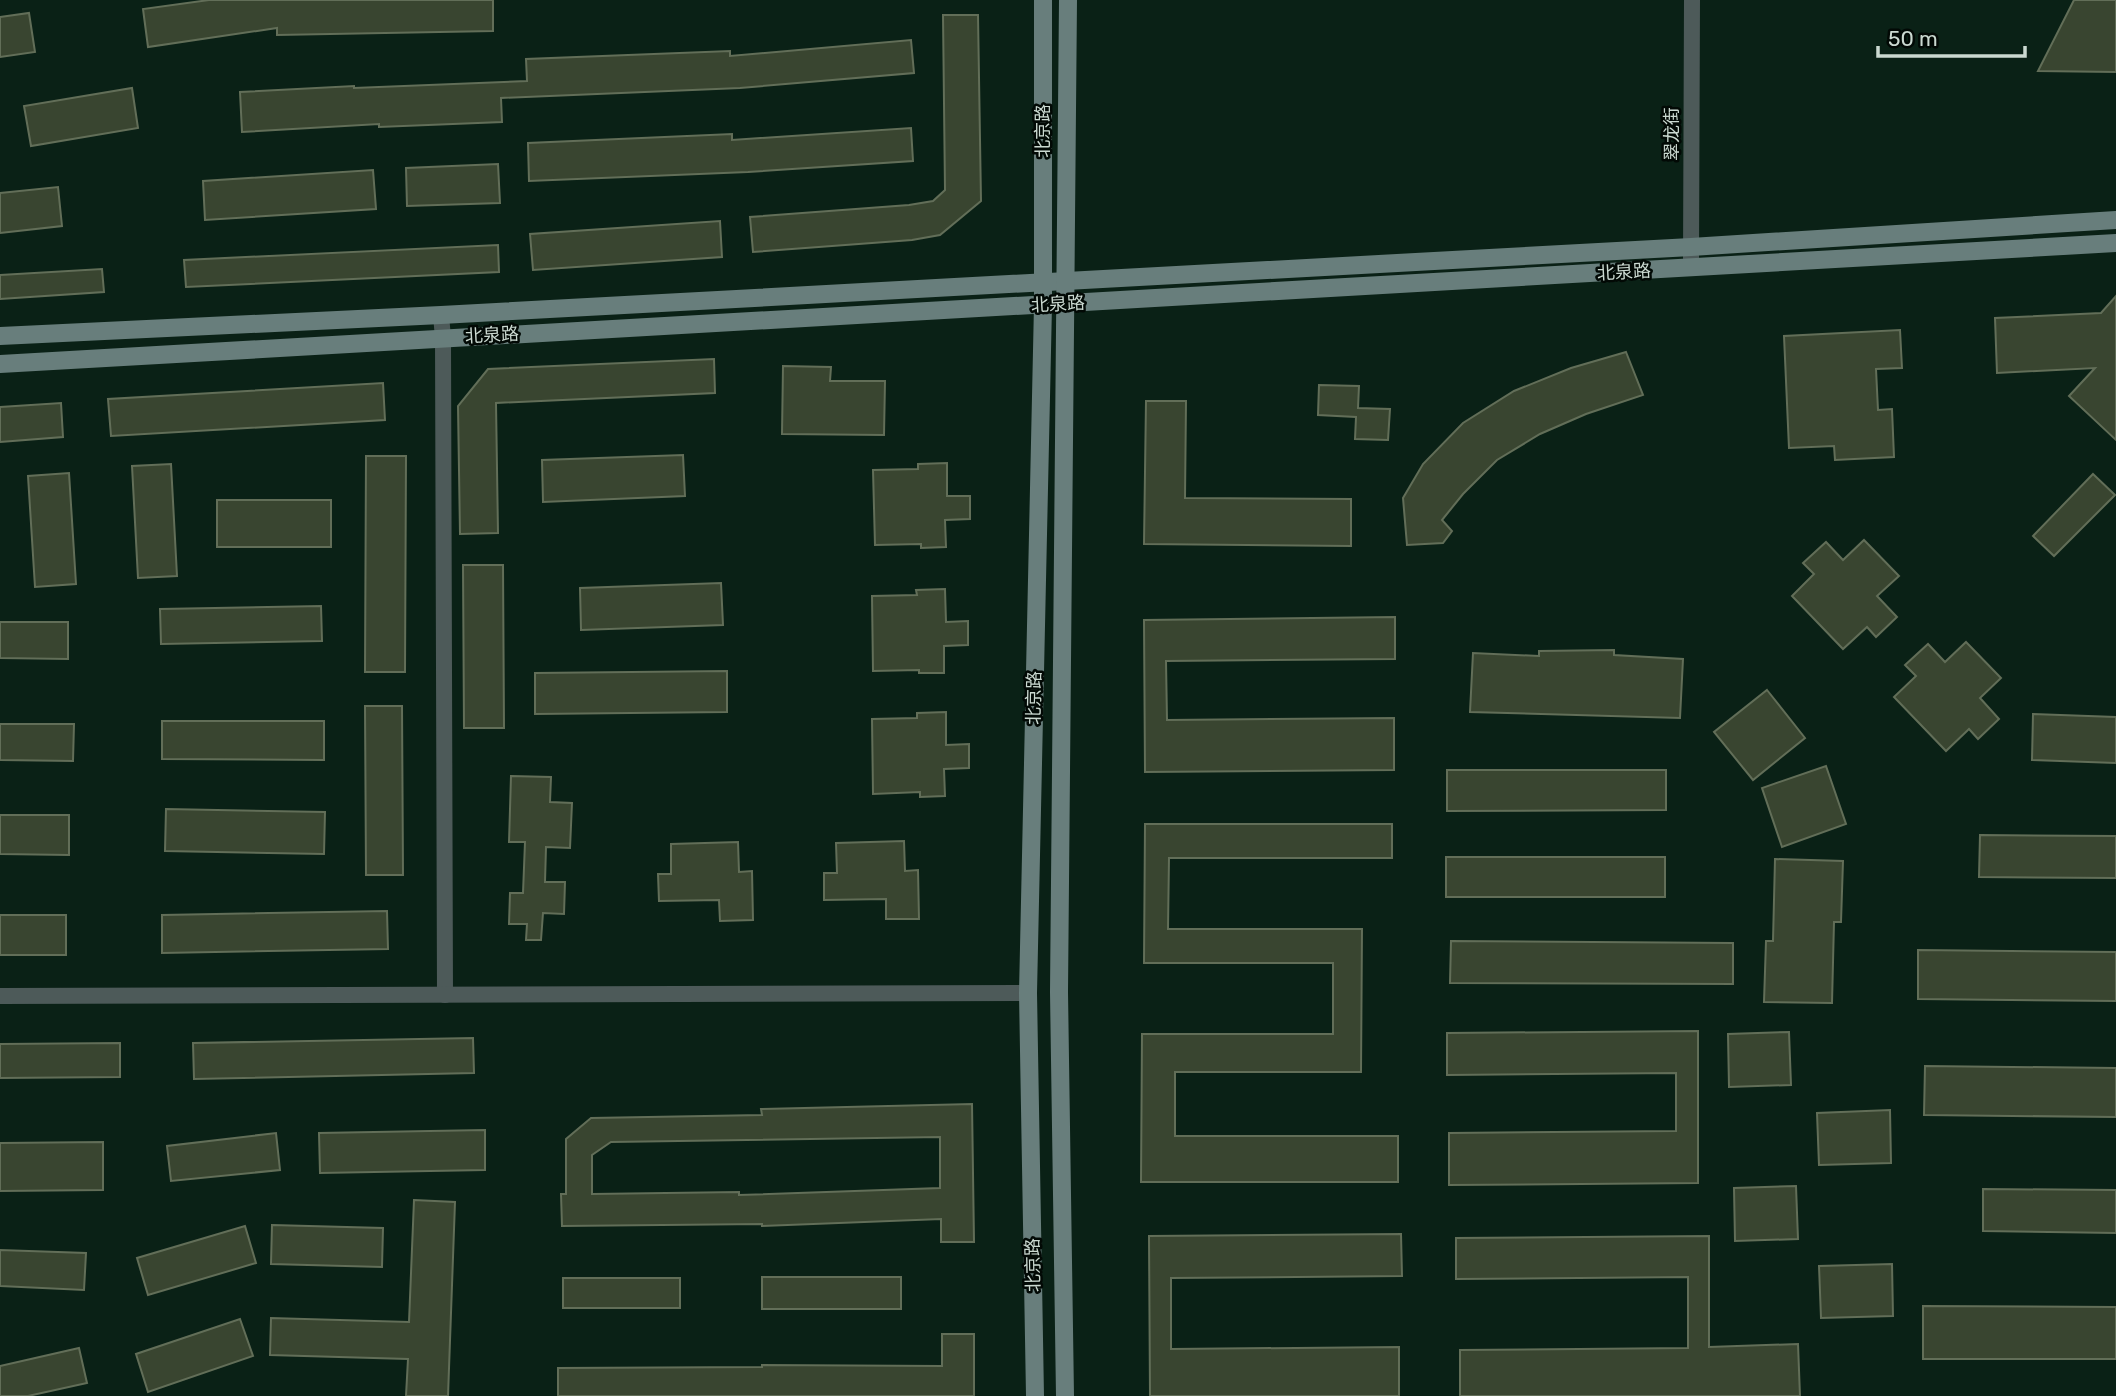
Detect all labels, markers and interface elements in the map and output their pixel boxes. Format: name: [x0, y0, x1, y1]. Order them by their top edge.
scale bar: [1878, 14, 2025, 58]
text: 50 m: [1888, 26, 1938, 51]
street label: 北京路: [1032, 104, 1054, 158]
street label: 翠龙街: [1661, 107, 1683, 161]
street label: 北泉路: [1596, 260, 1652, 284]
street label: 北泉路: [1030, 292, 1086, 316]
street label: 北泉路: [464, 323, 520, 347]
street label: 北京路: [1023, 671, 1045, 725]
street label: 北京路: [1022, 1238, 1044, 1292]

